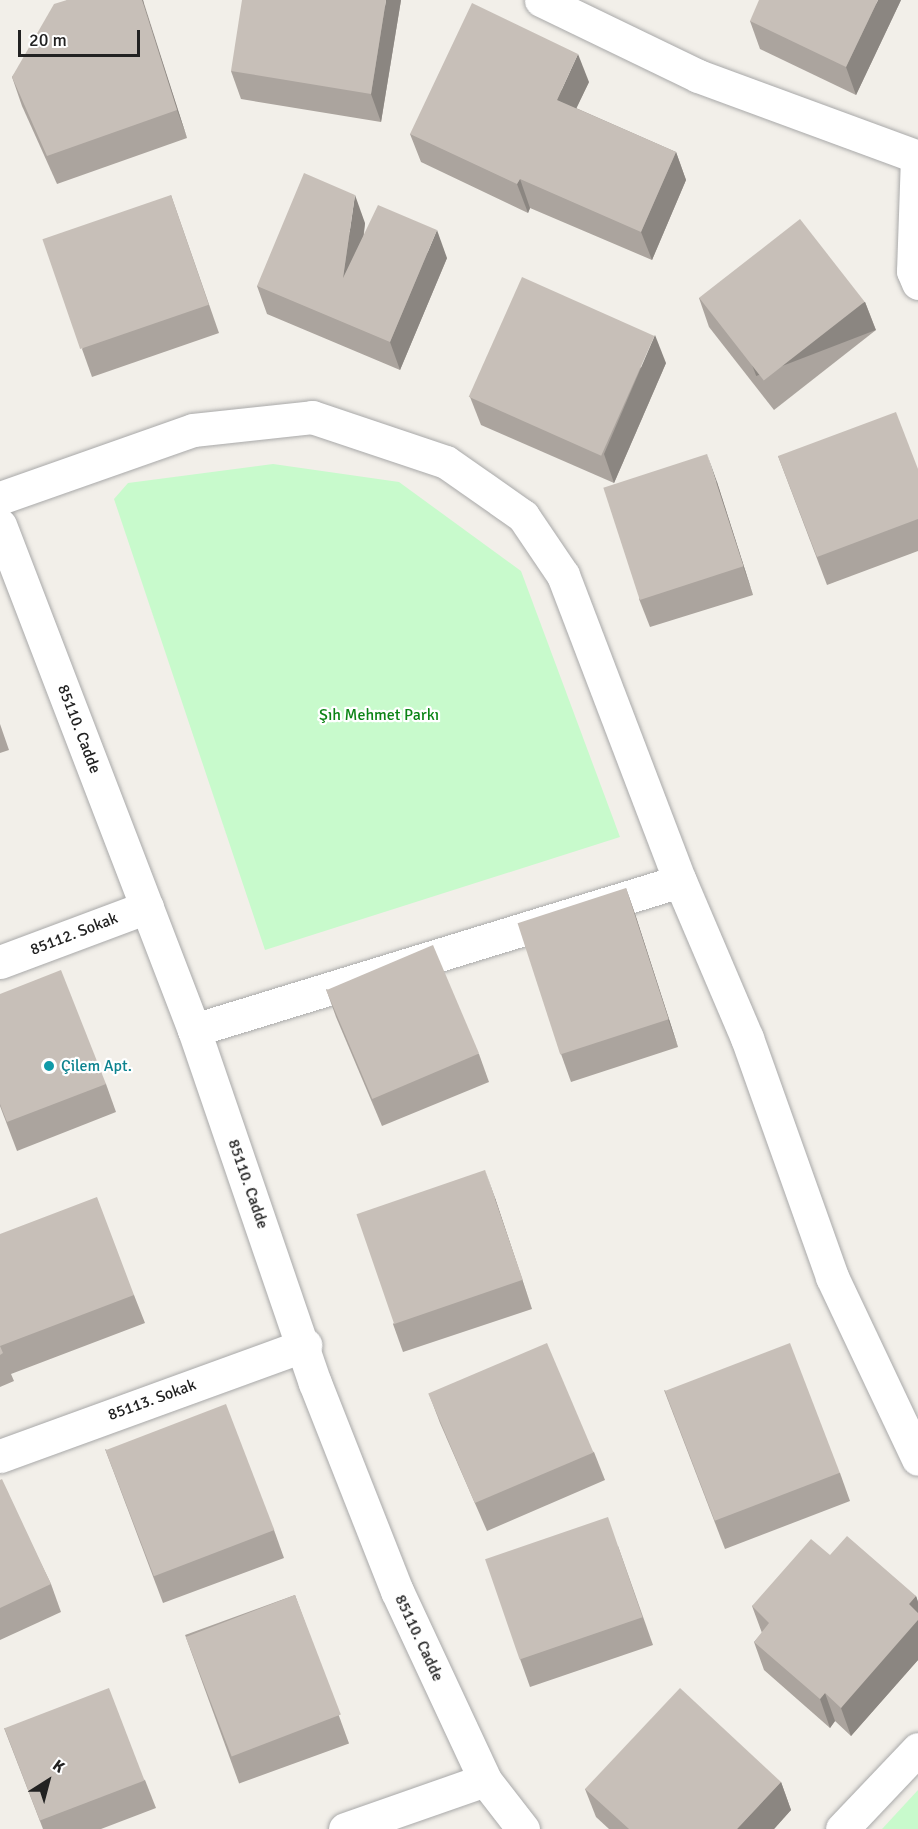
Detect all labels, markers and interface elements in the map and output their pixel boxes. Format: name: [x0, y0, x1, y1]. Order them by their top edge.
scale bar: [21, 18, 142, 56]
text: 20 m: [29, 29, 67, 51]
street label: 85110. Cadde: [53, 682, 105, 776]
park label: Şıh Mehmet Parkı: [319, 705, 439, 725]
street label: 85112. Sokak: [27, 908, 121, 960]
place label: Çilem Apt.: [61, 1056, 132, 1076]
marker: Çilem Apt.: [42, 1059, 56, 1073]
street label: 85110. Cadde: [224, 1137, 272, 1231]
street label: 85113. Sokak: [105, 1375, 199, 1425]
street label: 85110. Cadde: [391, 1592, 447, 1684]
north arrow: [18, 1751, 78, 1811]
text: K: [49, 1755, 68, 1777]

